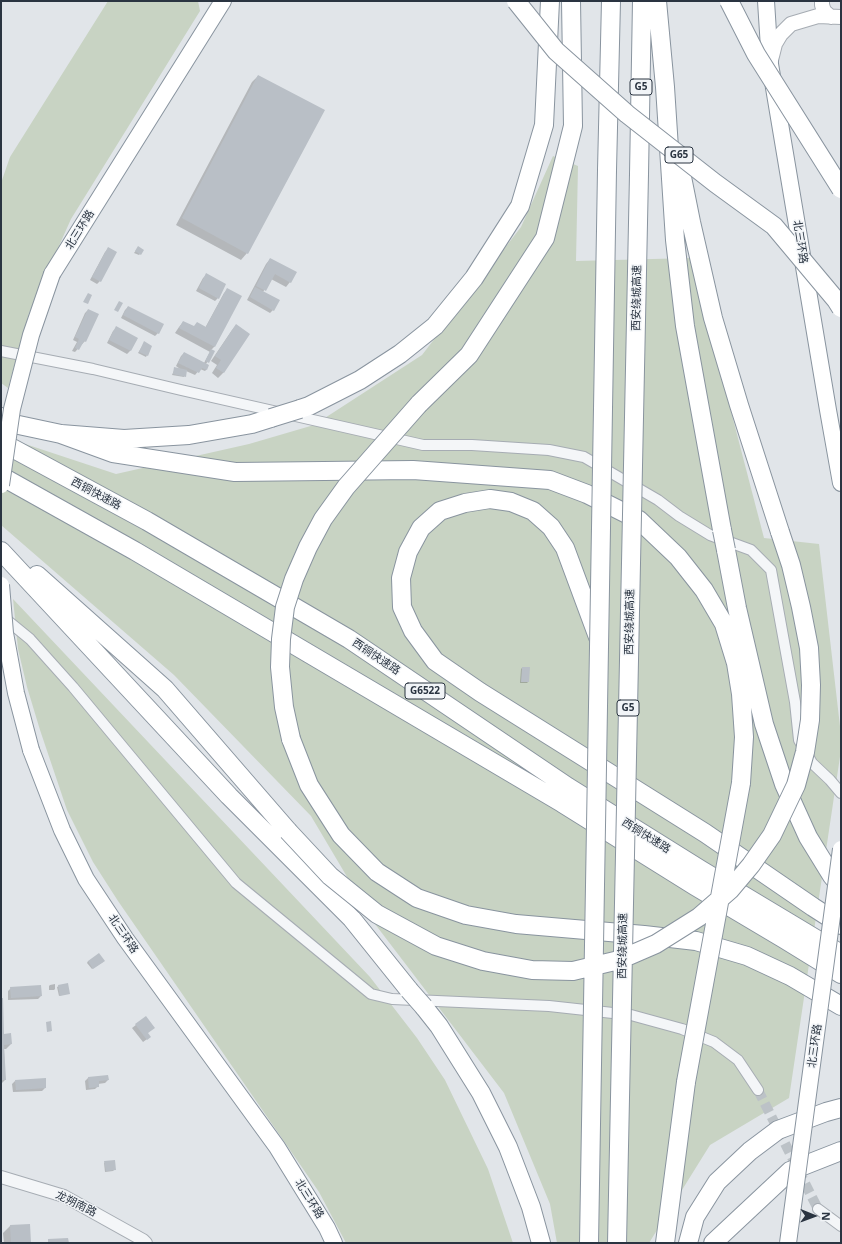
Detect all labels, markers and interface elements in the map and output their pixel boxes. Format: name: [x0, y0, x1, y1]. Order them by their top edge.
road number: G5: [630, 79, 652, 95]
road number: G65: [665, 147, 693, 163]
street label: 北三环路: [63, 208, 97, 252]
street label: 北三环路: [790, 219, 810, 265]
street label: 西安绕城高速: [630, 265, 644, 331]
street label: 西铜快速路: [69, 475, 123, 513]
street label: 西安绕城高速: [623, 589, 637, 655]
street label: 西铜快速路: [350, 636, 402, 678]
road number: G6522: [405, 683, 445, 699]
road number: G5: [617, 700, 639, 716]
street label: 西铜快速路: [619, 816, 673, 856]
street label: 北三环路: [105, 912, 141, 956]
street label: 西安绕城高速: [616, 913, 630, 979]
street label: 北三环路: [805, 1023, 825, 1069]
street label: 北三环路: [292, 1177, 326, 1221]
street label: 龙朔南路: [53, 1188, 99, 1220]
north arrow: [794, 1196, 834, 1236]
text: N: [819, 1212, 834, 1221]

